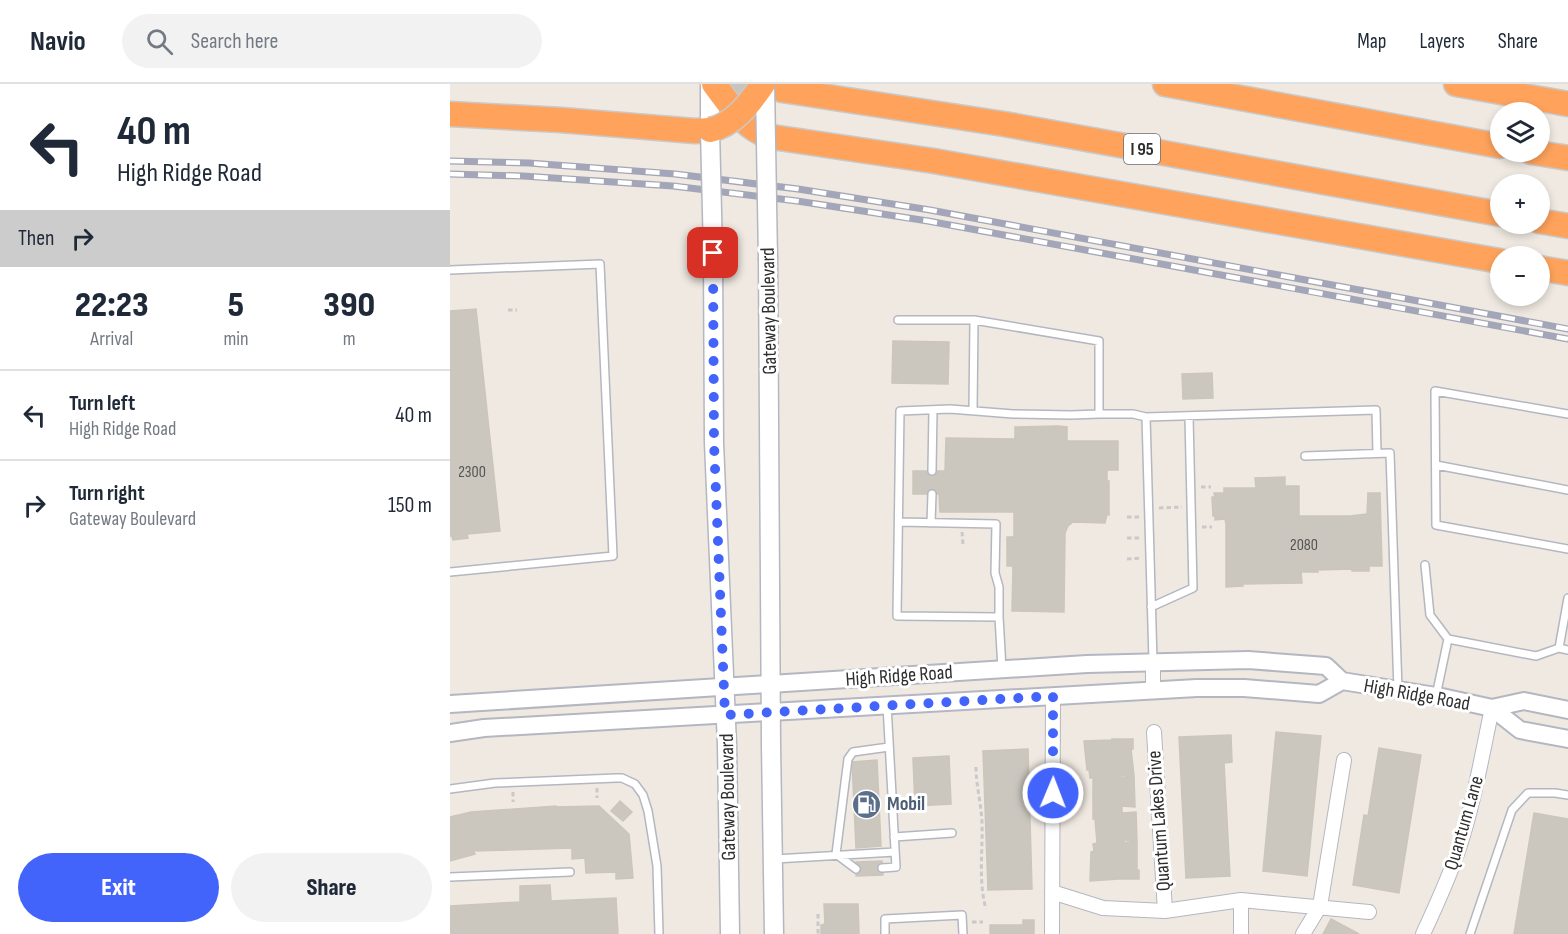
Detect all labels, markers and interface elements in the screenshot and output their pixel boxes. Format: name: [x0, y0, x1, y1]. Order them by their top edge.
search box: [122, 14, 542, 68]
text: Navio: [30, 25, 86, 58]
icon: search: [143, 25, 176, 58]
text: Search here: [191, 28, 278, 55]
text: Map: [1357, 29, 1386, 54]
text: Layers: [1419, 29, 1465, 54]
text: Share: [1498, 29, 1538, 54]
map controls: [1490, 102, 1550, 306]
button: layers: [1490, 102, 1550, 162]
text: 40 m: [117, 106, 191, 157]
icon: left: [18, 108, 96, 186]
road number: I 95: [1124, 134, 1160, 164]
text: High Ridge Road: [117, 157, 262, 189]
button: +: [1490, 174, 1550, 234]
icon: right: [66, 222, 99, 255]
text: Then: [18, 225, 54, 252]
pin: [687, 227, 738, 278]
icon: arrive: [696, 236, 729, 269]
button: −: [1490, 246, 1550, 306]
street label: Gateway Boulevard: [756, 247, 782, 375]
text: 22:23: [75, 284, 149, 327]
text: 5: [228, 284, 244, 327]
text: 390: [323, 284, 375, 327]
text: Arrival: [90, 327, 133, 351]
text: min: [223, 327, 249, 351]
text: m: [343, 327, 356, 351]
text: Turn left: [69, 390, 135, 417]
icon: left: [18, 399, 51, 432]
text: 40 m: [395, 402, 432, 429]
text: High Ridge Road: [69, 417, 176, 441]
house number: 2300: [458, 463, 486, 482]
text: Turn right: [69, 480, 145, 507]
icon: right: [18, 489, 51, 522]
text: 150 m: [388, 492, 432, 519]
text: Gateway Boulevard: [69, 507, 196, 531]
house number: 2080: [1290, 536, 1318, 555]
street label: High Ridge Road: [845, 660, 953, 692]
street label: High Ridge Road: [1362, 674, 1472, 716]
street label: Gateway Boulevard: [715, 733, 741, 861]
street label: Quantum Lakes Drive: [1142, 750, 1176, 892]
position arrow: [1021, 761, 1085, 825]
street label: Quantum Lane: [1439, 773, 1489, 873]
fuel station icon: Mobil: [850, 788, 882, 820]
place label: Mobil: [887, 792, 925, 816]
button: Exit: [18, 853, 219, 922]
button: Share: [231, 853, 432, 922]

